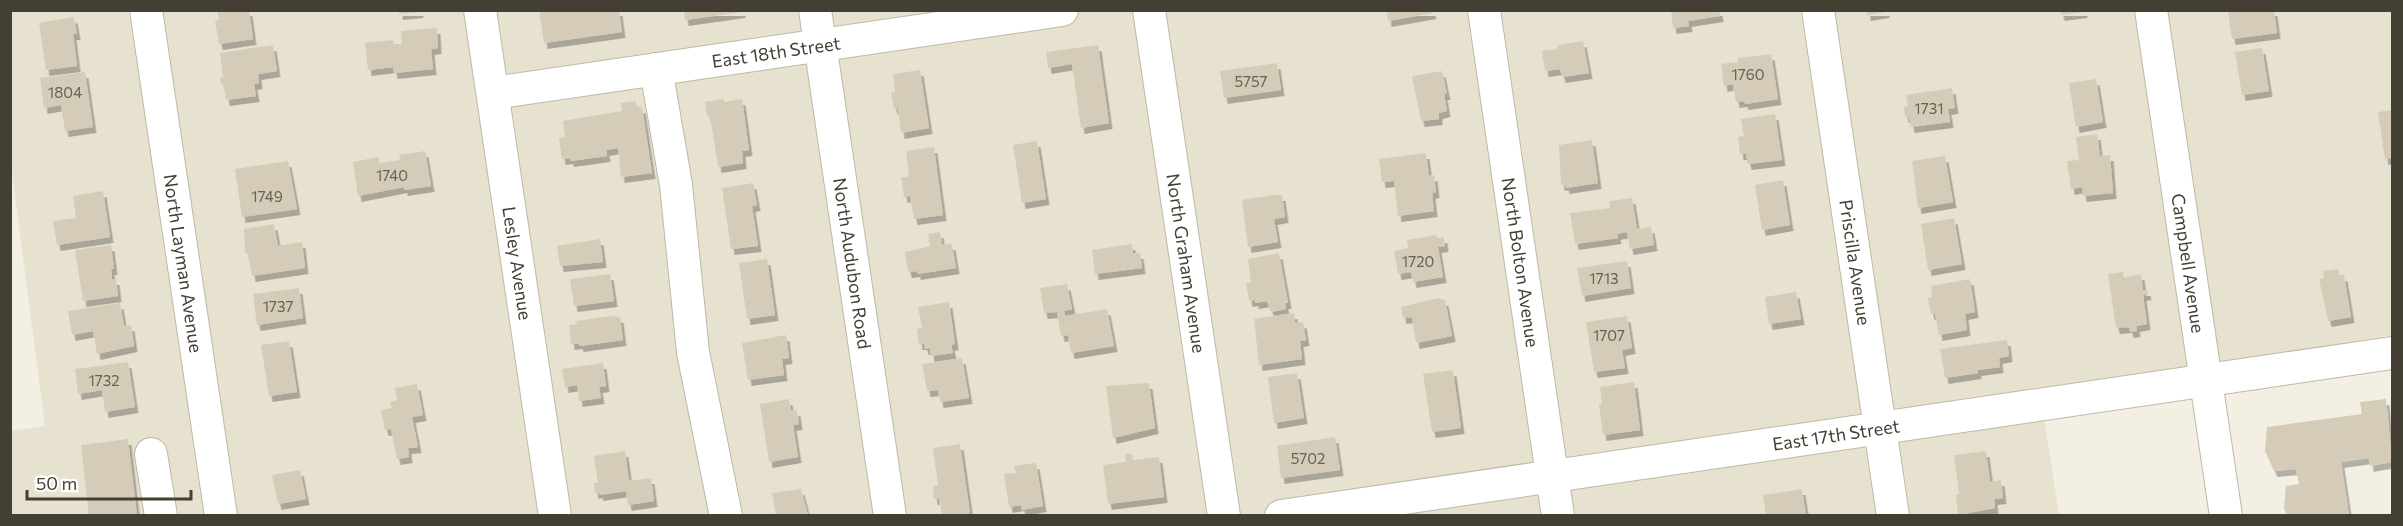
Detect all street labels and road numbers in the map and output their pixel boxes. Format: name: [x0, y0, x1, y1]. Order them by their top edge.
street label: East 18th Street: [710, 31, 842, 72]
street label: North Layman Avenue: [159, 172, 208, 354]
street label: North Graham Avenue: [1162, 172, 1211, 355]
street label: North Audubon Road: [829, 176, 876, 350]
street label: North Bolton Avenue: [1498, 176, 1544, 349]
street label: Campbell Avenue: [2167, 192, 2210, 335]
street label: Priscilla Avenue: [1835, 198, 1876, 327]
street label: Lesley Avenue: [498, 205, 537, 322]
street label: East 17th Street: [1771, 414, 1901, 455]

